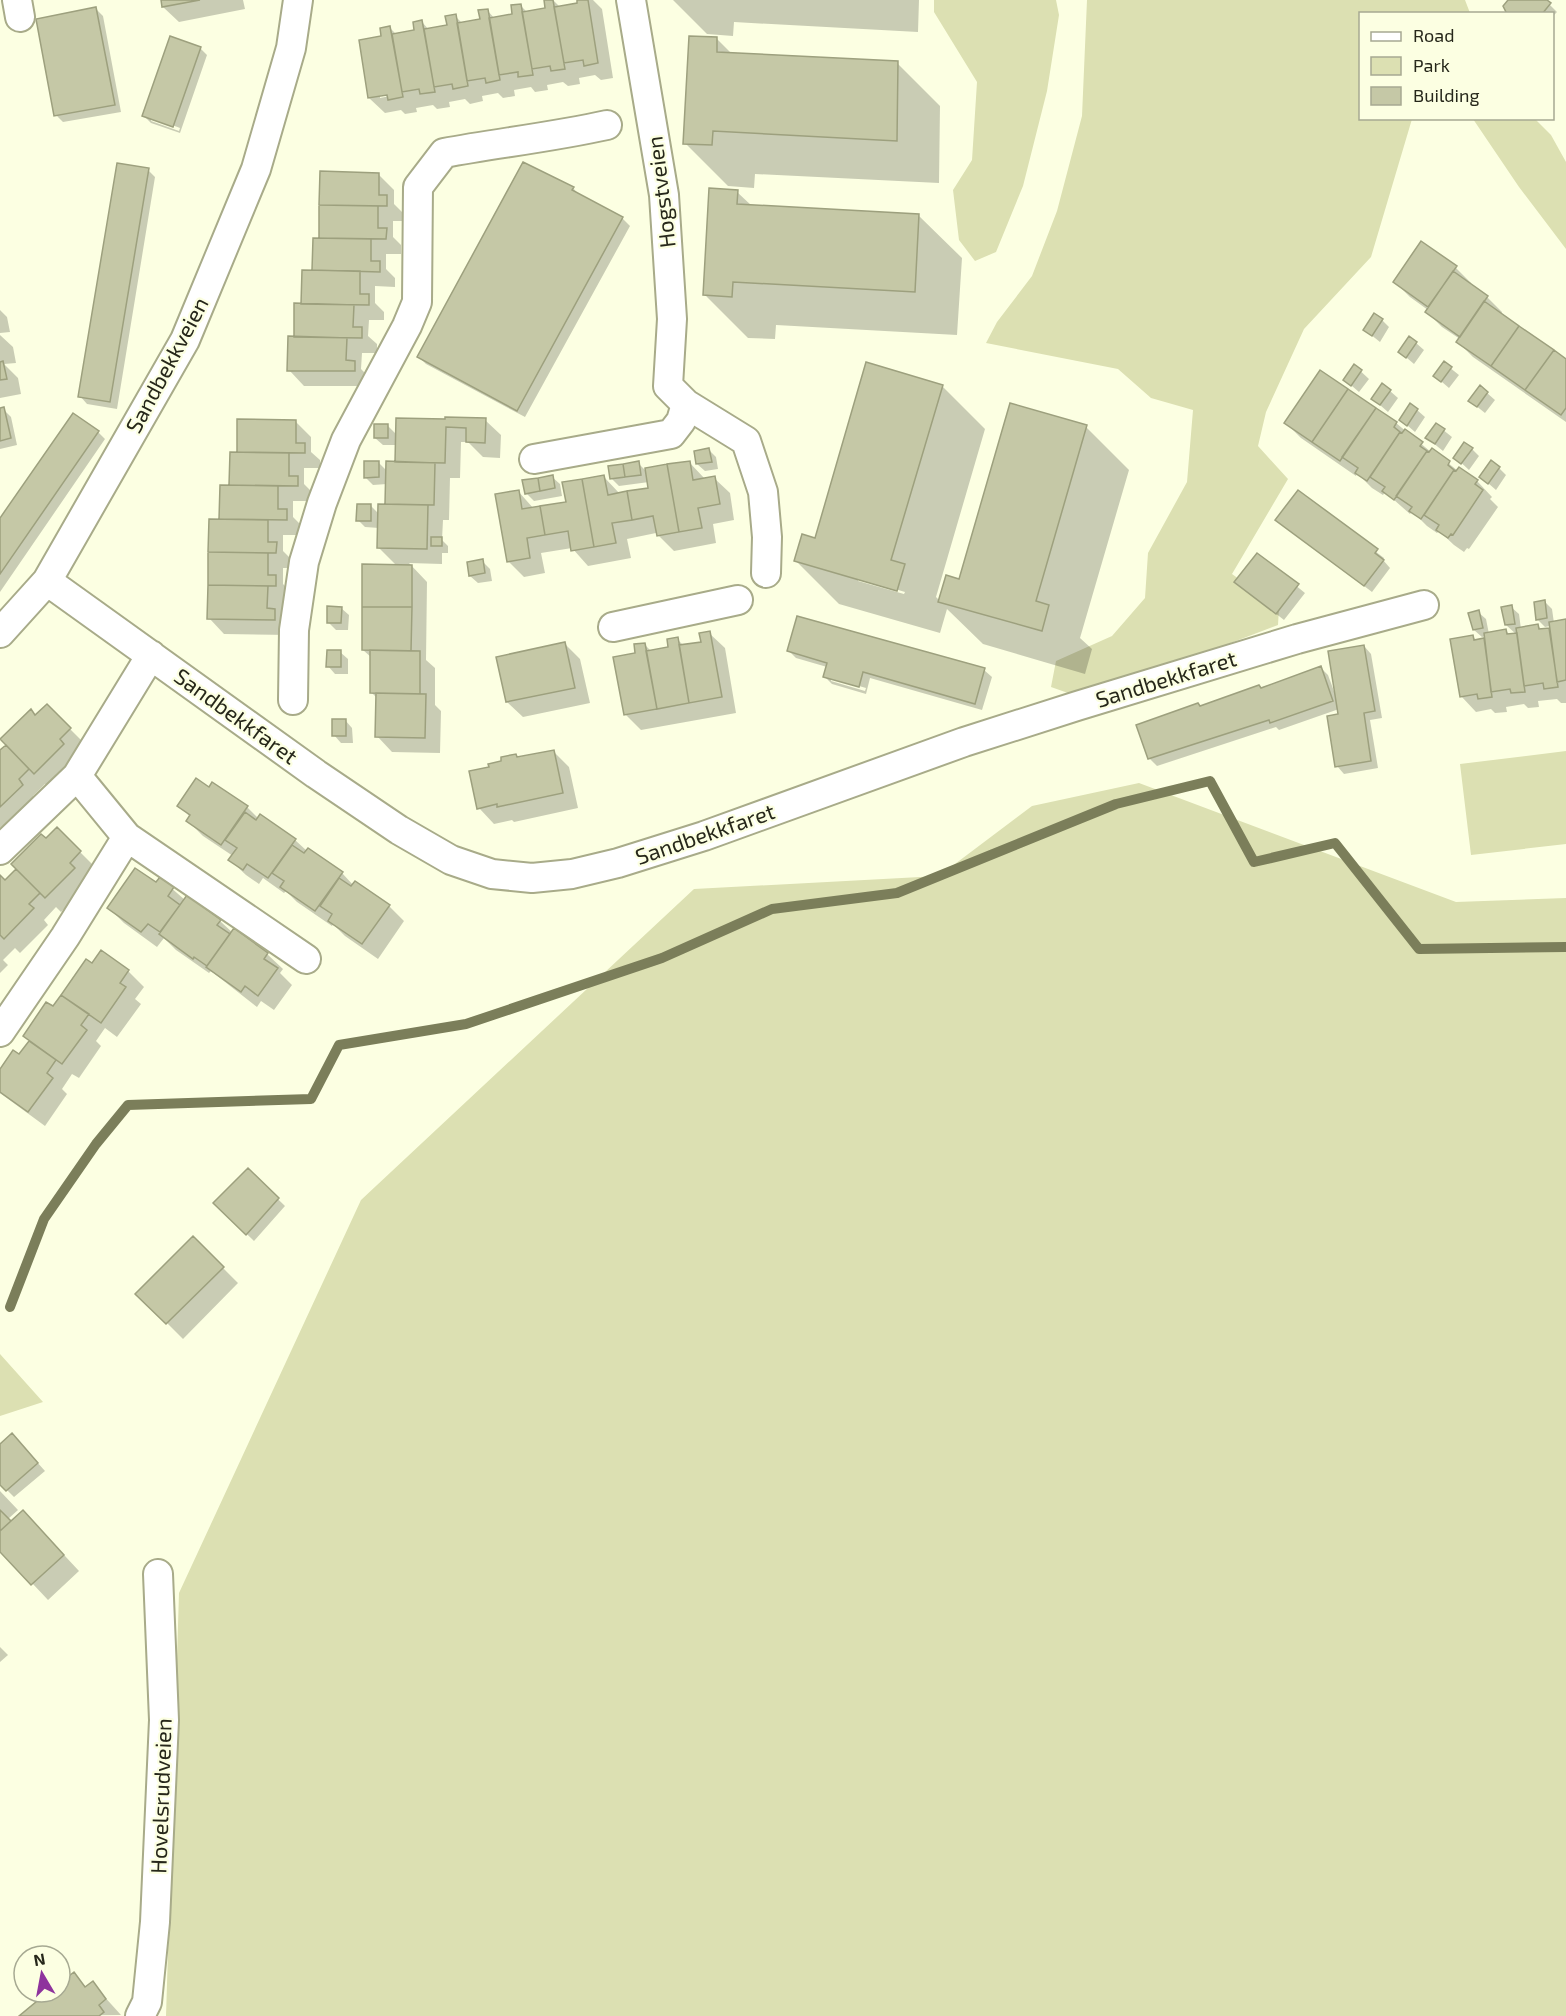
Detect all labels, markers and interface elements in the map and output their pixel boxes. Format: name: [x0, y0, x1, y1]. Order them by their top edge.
legend: [1359, 12, 1554, 120]
text: Road: [1413, 24, 1454, 46]
text: Park: [1413, 54, 1450, 76]
text: Building: [1413, 84, 1480, 106]
street label: Hogstveien: [640, 135, 680, 249]
street label: Sandbekkveien: [119, 292, 213, 437]
street label: Sandbekkfaret: [1092, 644, 1239, 712]
street label: Sandbekkfaret: [170, 662, 303, 769]
street label: Sandbekkfaret: [632, 797, 778, 869]
street label: Hovelsrudveien: [144, 1718, 176, 1874]
north arrow: [12, 1944, 72, 2004]
text: N: [32, 1948, 47, 1969]

